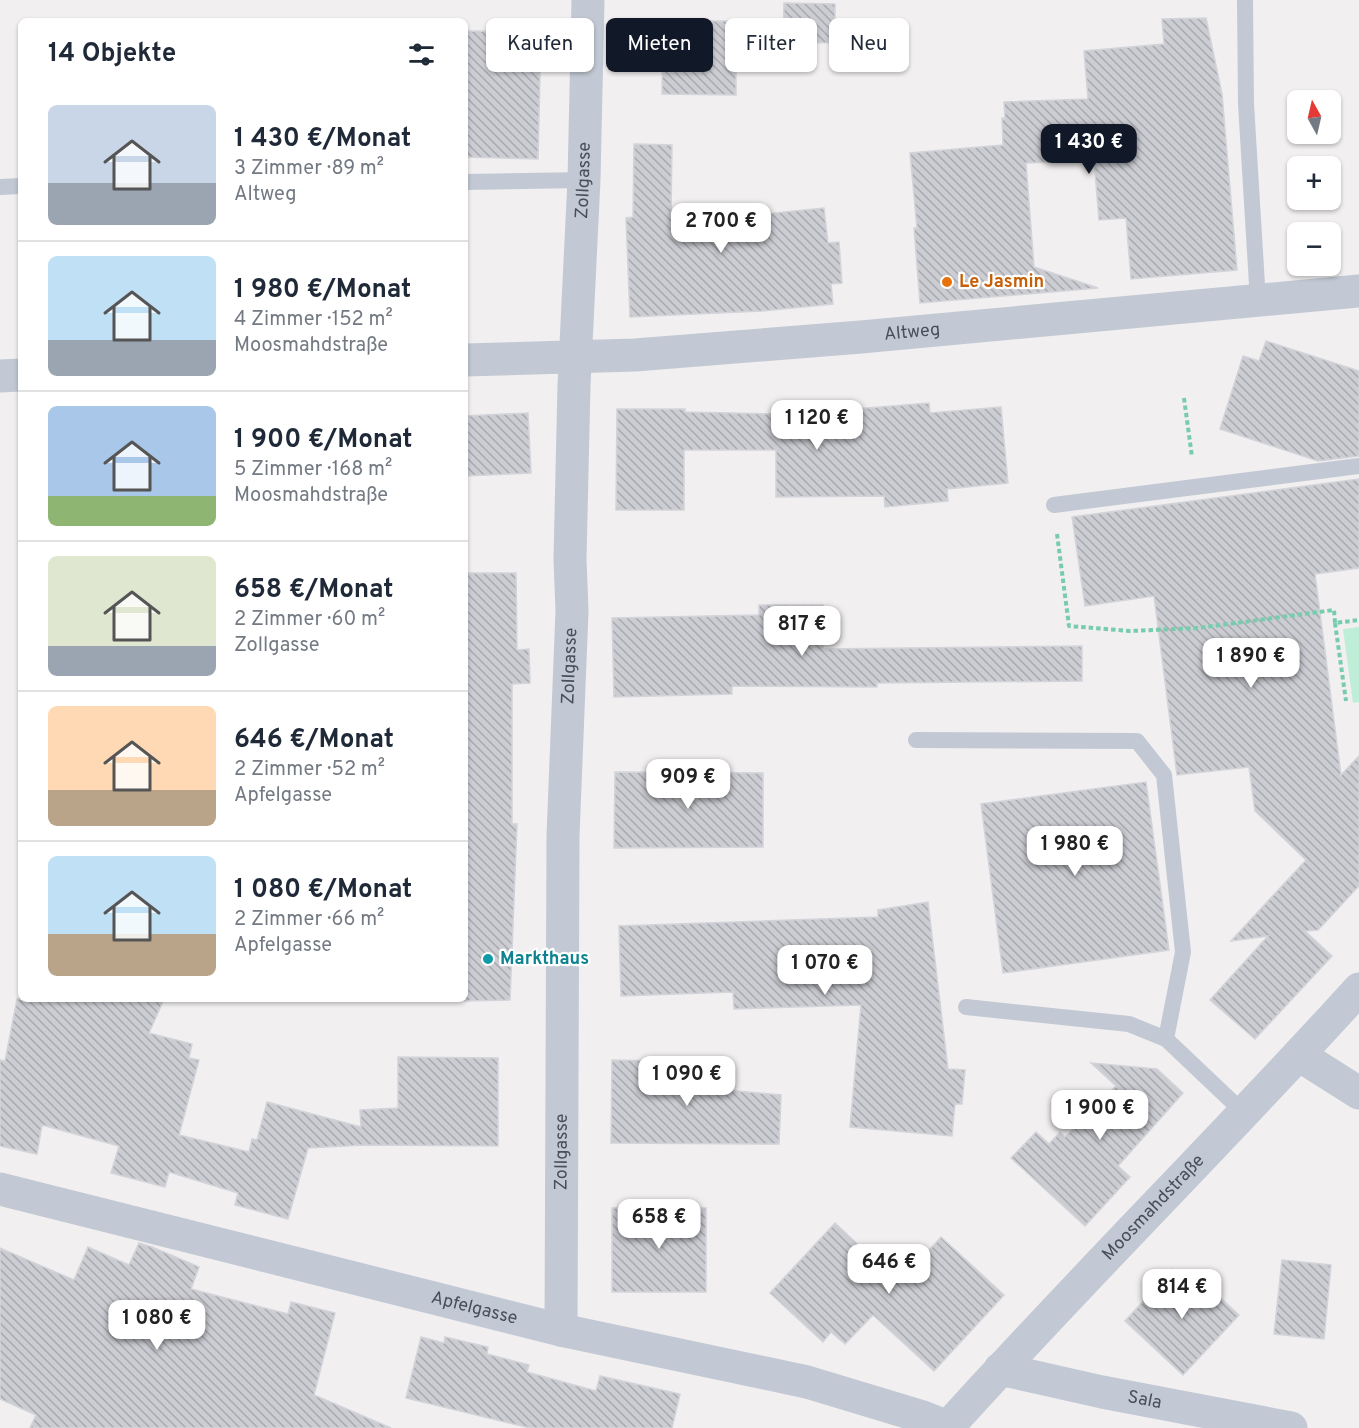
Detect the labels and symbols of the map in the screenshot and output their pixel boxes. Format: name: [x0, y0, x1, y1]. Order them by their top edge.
north arrow: [1287, 90, 1341, 144]
pin: 1 430 €: [1034, 124, 1144, 175]
street label: Zollgasse: [571, 142, 596, 220]
pin: 2 700 €: [666, 203, 776, 254]
place label: Le Jasmin: [959, 271, 1044, 294]
marker: Le Jasmin: [940, 275, 954, 289]
street label: Altweg: [883, 318, 941, 346]
pin: 1 120 €: [762, 400, 872, 451]
pin: 817 €: [760, 606, 844, 657]
street label: Zollgasse: [557, 627, 583, 705]
pin: 1 890 €: [1196, 638, 1306, 689]
pin: 909 €: [646, 759, 730, 810]
pin: 1 980 €: [1020, 826, 1130, 877]
pin: 1 070 €: [770, 945, 880, 996]
place label: Markthaus: [500, 948, 589, 971]
marker: Markthaus: [481, 952, 495, 966]
pin: 1 090 €: [632, 1056, 742, 1107]
pin: 1 900 €: [1045, 1090, 1155, 1141]
street label: Zollgasse: [550, 1113, 573, 1191]
street label: Moosmahdstraße: [1097, 1150, 1210, 1266]
pin: 658 €: [617, 1199, 701, 1250]
pin: 646 €: [847, 1244, 931, 1295]
pin: 814 €: [1140, 1269, 1224, 1320]
street label: Apfelgasse: [429, 1286, 520, 1330]
pin: 1 080 €: [102, 1300, 212, 1351]
street label: Sala: [1126, 1386, 1164, 1415]

